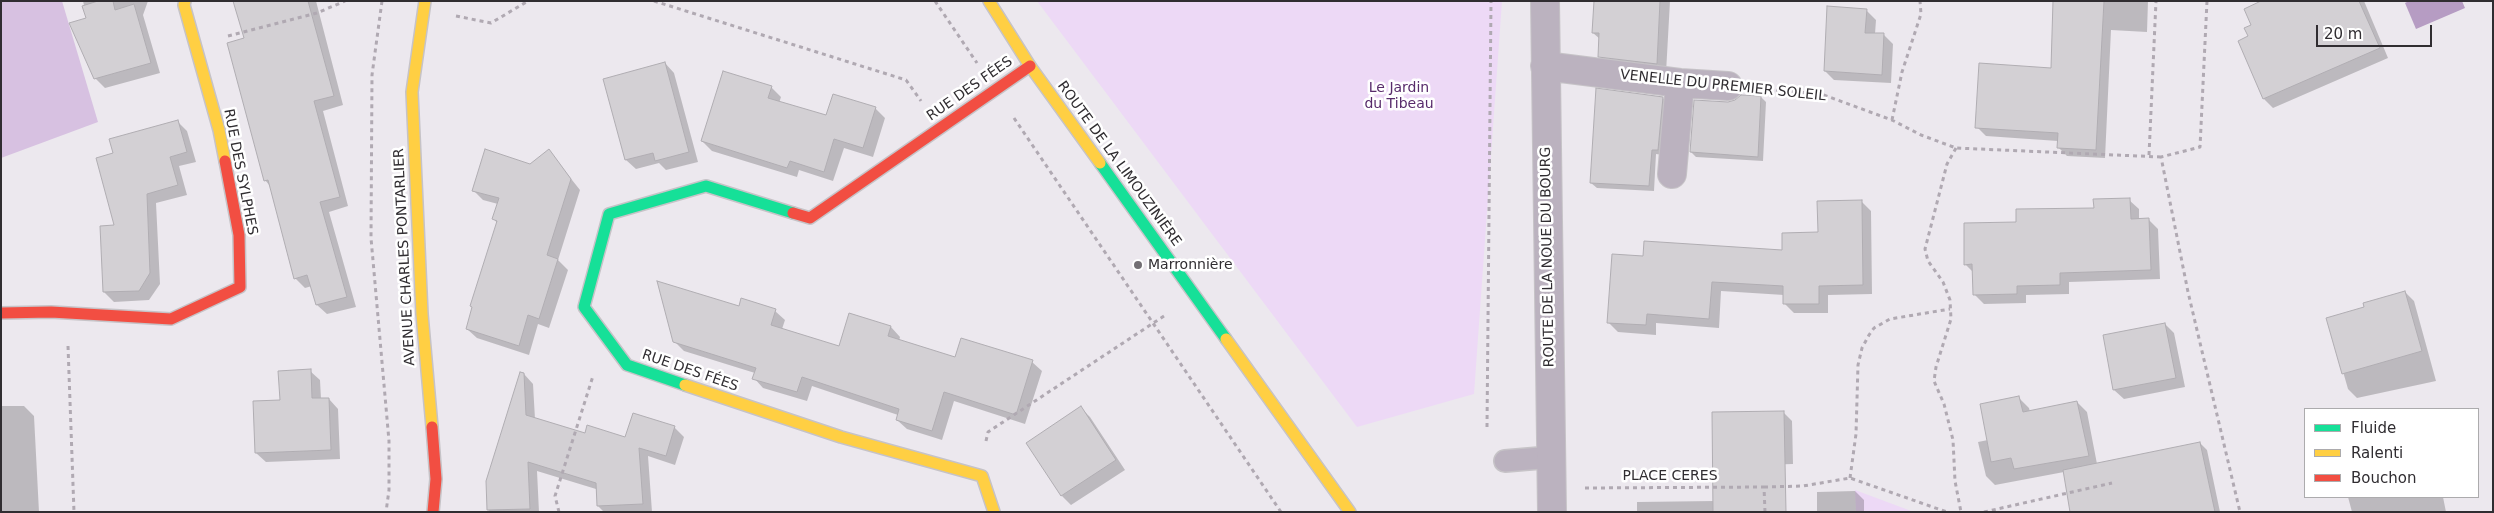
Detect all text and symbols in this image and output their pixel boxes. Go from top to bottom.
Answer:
scale bar [2319,15,2435,47]
text: 20 m [2324,25,2362,43]
street label: RUE DES FÉES [924,53,1016,125]
street label: VENELLE DU PREMIER SOLEIL [1619,67,1827,105]
street label: ROUTE DE LA LIMOUZINIÈRE [1053,78,1185,250]
park label: Le Jardin du Tibeau [1364,80,1434,112]
street label: RUE DES SYLPHES [220,107,260,237]
street label: ROUTE DE LA NOUE DU BOURG [1538,146,1558,368]
street label: AVENUE CHARLES PONTARLIER [391,148,419,366]
place label: Marronnière [1148,257,1232,273]
marker: Marronnière [1132,259,1144,271]
street label: RUE DES FÉES [640,347,740,395]
legend [2304,408,2479,498]
text: Fluide [2351,419,2396,437]
text: Ralenti [2351,444,2403,462]
street label: PLACE CERES [1622,468,1718,484]
text: Bouchon [2351,469,2416,487]

